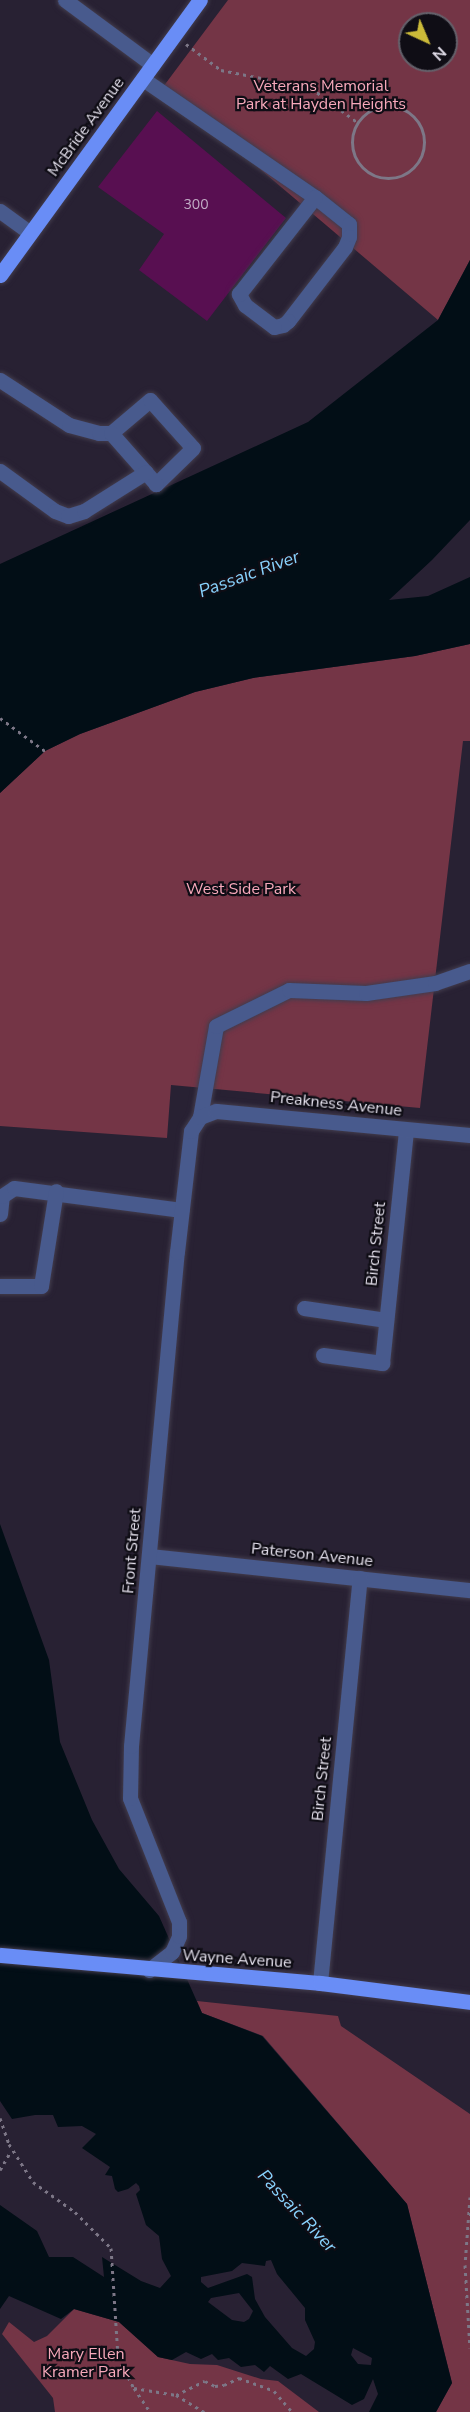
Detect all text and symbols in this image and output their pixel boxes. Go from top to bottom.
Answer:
north arrow [398,12,458,72]
text: N [427,41,451,66]
street label: McBride Avenue [44,74,128,180]
park label: Veterans Memorial Park at Hayden Heights [236,76,406,114]
house number: 300 [183,197,209,213]
water label: Passaic River [196,546,302,602]
park label: West Side Park [186,879,296,899]
street label: Preakness Avenue [269,1088,403,1120]
street label: Birch Street [362,1201,390,1287]
street label: Front Street [119,1508,145,1594]
street label: Paterson Avenue [250,1539,374,1571]
street label: Birch Street [308,1736,336,1822]
street label: Wayne Avenue [182,1946,292,1972]
water label: Passaic River [253,2165,341,2257]
park label: Mary Ellen Kramer Park [42,2344,130,2382]

